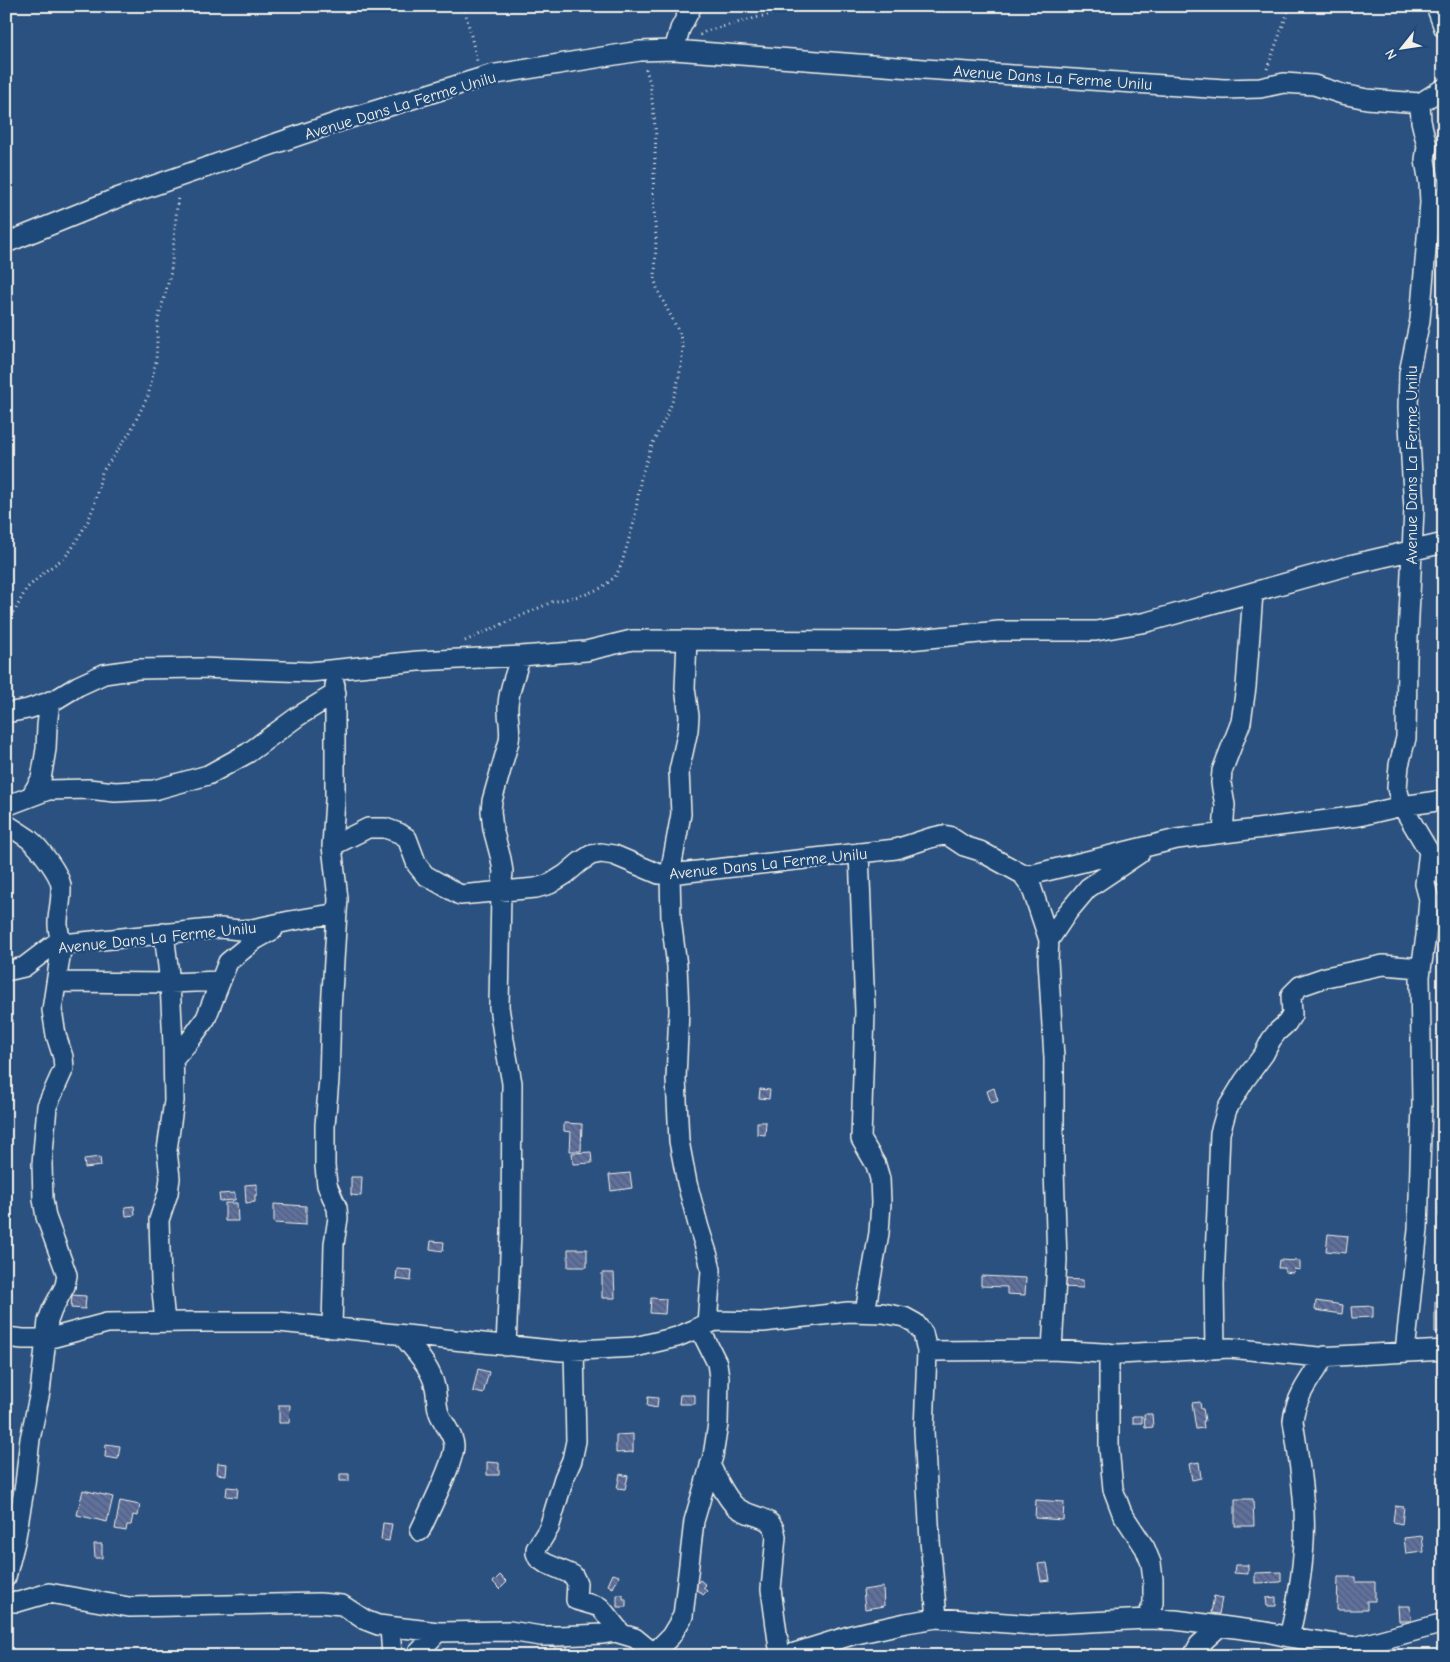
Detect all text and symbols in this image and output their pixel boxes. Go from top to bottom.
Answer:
north arrow [1378,22,1428,72]
text: N [1382,46,1401,62]
street label: Avenue Dans La Ferme Unilu [953,62,1153,94]
street label: Avenue Dans La Ferme Unilu [302,68,498,144]
street label: Avenue Dans La Ferme Unilu [1403,365,1421,565]
street label: Avenue Dans La Ferme Unilu [668,845,868,883]
street label: Avenue Dans La Ferme Unilu [57,919,257,957]

